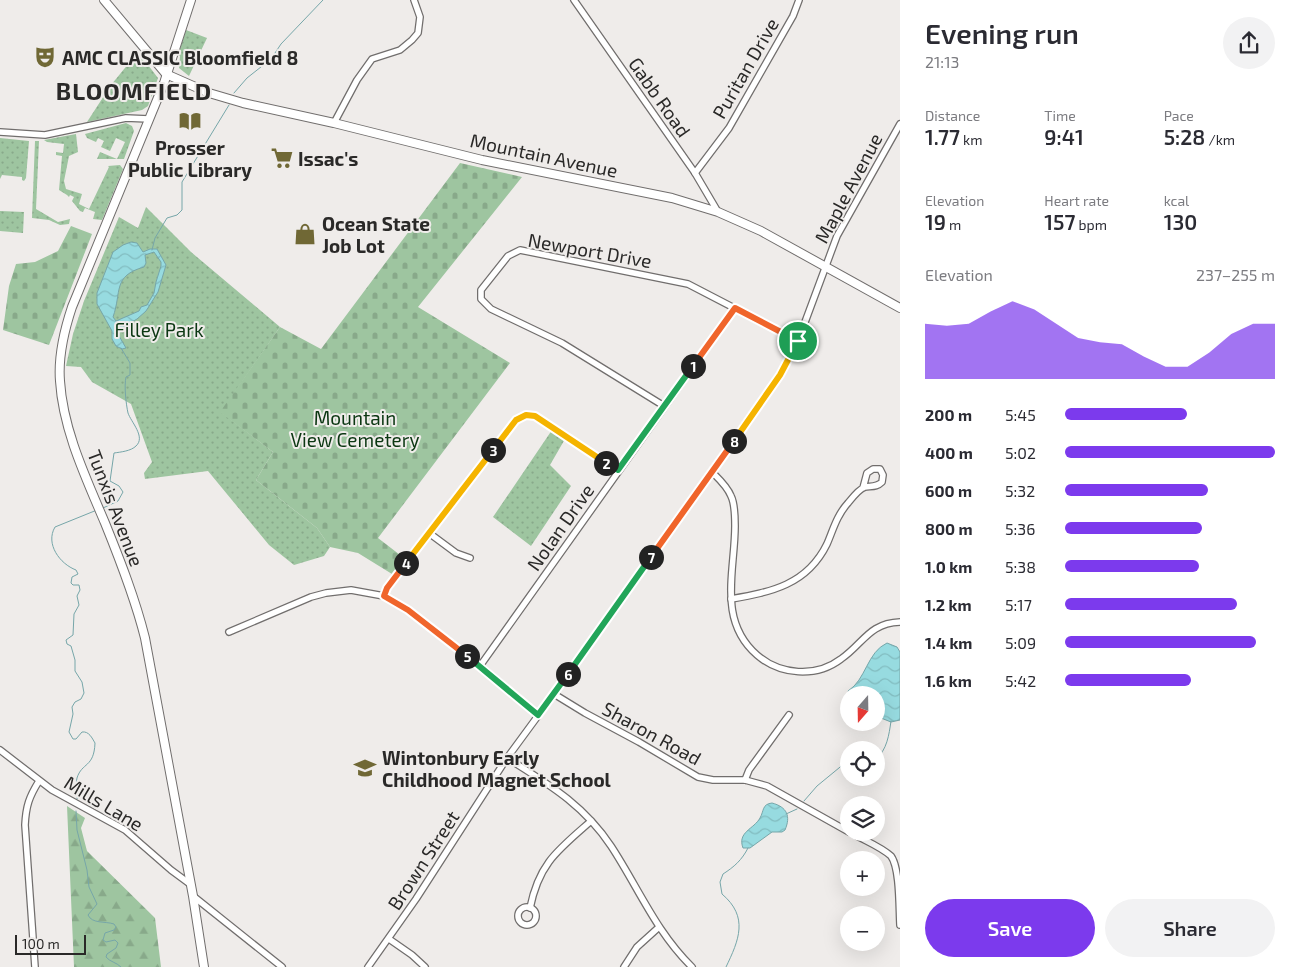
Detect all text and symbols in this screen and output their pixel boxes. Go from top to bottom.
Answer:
street label: Puritan Drive [707,14,783,122]
text: Evening run [925,16,1079,50]
button: share [1223,17,1275,69]
theatre icon: AMC CLASSIC Bloomfield 8 [32,44,58,70]
place label: AMC CLASSIC Bloomfield 8 [62,46,298,69]
text: 21:13 [925,52,959,71]
street label: Gabb Road [624,53,696,141]
district label: BLOOMFIELD [56,76,212,105]
text: Distance [925,107,980,124]
text: Time [1044,107,1076,124]
text: Pace [1164,107,1194,124]
library icon: Prosser Public Library [177,108,203,134]
text: 1.77 [925,124,960,149]
text: 9:41 [1044,124,1084,149]
text: 5:28 [1164,124,1205,149]
street label: Mountain Avenue [468,128,620,182]
street label: Maple Avenue [809,129,887,247]
text: km [960,131,982,148]
text: /km [1205,131,1235,148]
place label: Prosser Public Library [128,136,252,182]
supermarket icon: Issac's [269,145,295,171]
place label: Issac's [298,147,358,170]
text: Elevation [925,192,984,209]
text: Heart rate [1044,192,1109,209]
text: kcal [1164,192,1189,209]
text: 19 [925,209,946,234]
text: 157 [1044,209,1076,234]
text: 130 [1164,209,1197,234]
place label: Ocean State Job Lot [322,212,430,257]
text: m [946,216,961,233]
text: bpm [1076,216,1107,233]
shop icon: Ocean State Job Lot [292,221,318,247]
street label: Newport Drive [526,228,654,272]
text: Elevation [925,265,993,284]
text: 237–255 m [1196,265,1275,284]
park label: Filley Park [114,318,204,341]
pin [777,320,819,362]
icon: arrive [784,327,812,355]
pin: 1 [680,354,706,378]
text: 1 [690,358,697,375]
text: 200 m [925,405,972,424]
text: 5:45 [1005,405,1036,424]
park label: Mountain View Cemetery [291,406,420,451]
pin: 8 [722,428,746,454]
text: 8 [730,433,739,450]
pin: 3 [480,438,506,462]
text: 3 [490,442,497,459]
text: 400 m [925,443,973,462]
text: 5:02 [1005,443,1036,462]
street label: Tunxis Avenue [83,446,149,570]
pin: 2 [594,450,618,476]
text: 2 [602,455,611,472]
street label: Nolan Drive [522,479,598,575]
text: 600 m [925,481,972,500]
text: 5:32 [1005,481,1035,500]
text: 800 m [925,519,973,538]
text: 5:36 [1005,519,1035,538]
pin: 7 [638,544,664,570]
text: 7 [648,549,655,566]
pin: 4 [394,550,418,576]
text: 4 [402,555,411,572]
text: 1.0 km [925,557,972,576]
text: 5:38 [1005,557,1036,576]
text: 1.2 km [925,595,972,614]
text: 5:17 [1005,595,1032,614]
text: 1.4 km [925,633,972,652]
text: 5:09 [1005,633,1036,652]
pin: 5 [454,644,480,668]
text: 5 [464,648,471,665]
pin: 6 [556,662,580,686]
text: 6 [564,666,573,683]
text: 1.6 km [925,671,972,690]
text: 5:42 [1005,671,1036,690]
north arrow [840,686,885,731]
map controls [840,686,885,951]
street label: Sharon Road [599,696,705,770]
button: locate [840,741,885,786]
place label: Wintonbury Early Childhood Magnet School [382,746,612,791]
school or university icon: Wintonbury Early Childhood Magnet School [352,755,378,781]
street label: Mills Lane [60,770,148,836]
button: layers [840,796,885,841]
street label: Brown Street [382,806,464,914]
button: + [840,851,885,896]
button: Save [925,899,1095,957]
button: Share [1105,899,1275,957]
button: − [840,906,885,951]
scale bar [15,932,86,955]
text: 100 m [22,935,60,952]

